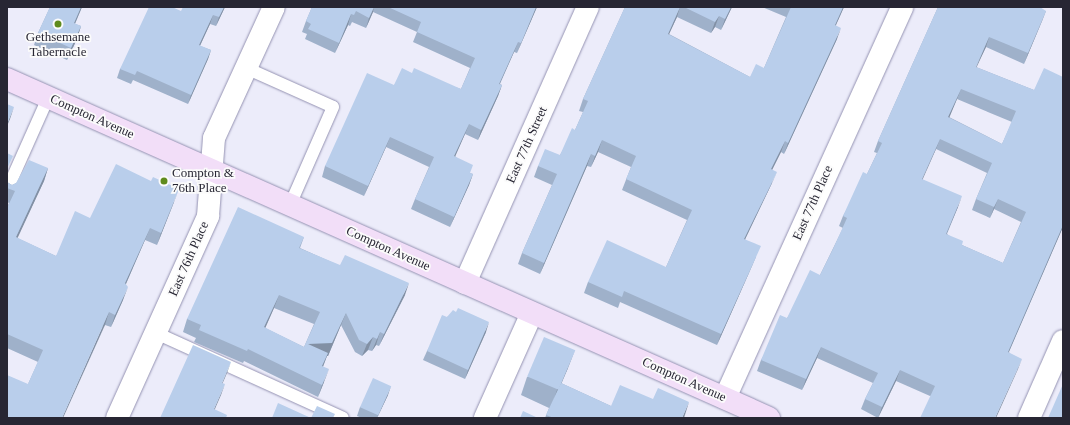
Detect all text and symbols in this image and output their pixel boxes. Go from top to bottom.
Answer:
marker: Gethsemane Tabernacle [53,19,63,29]
place label: Gethsemane Tabernacle [26,30,90,61]
street label: Compton Avenue [47,91,137,143]
street label: East 77th Street [503,104,551,186]
street label: East 77th Place [790,163,836,243]
place label: Compton & 76th Place [172,166,234,197]
marker: Compton & 76th Place [159,176,169,186]
street label: East 76th Place [166,219,212,299]
street label: Compton Avenue [343,223,433,275]
street label: Compton Avenue [639,354,729,406]

